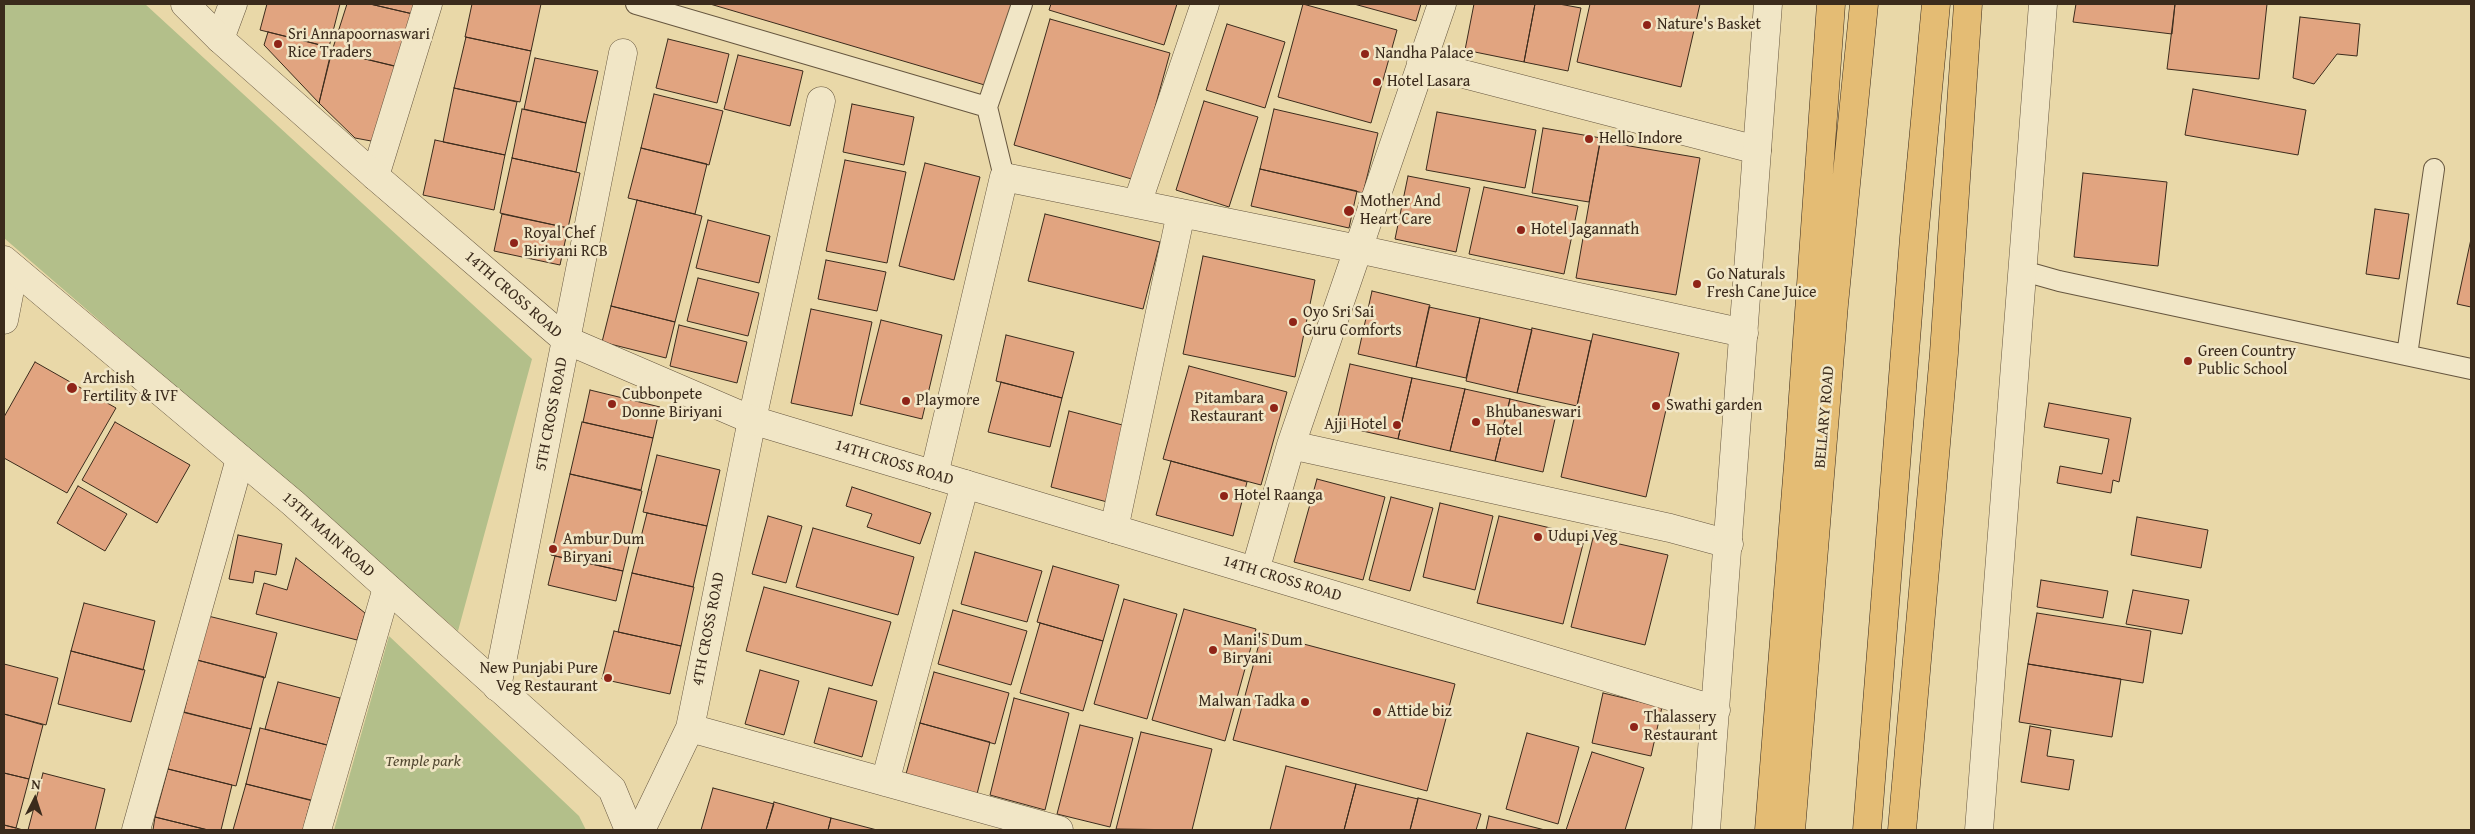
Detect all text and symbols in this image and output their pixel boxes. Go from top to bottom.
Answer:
place label: Nature's Basket [1657,15,1761,35]
marker: Nature's Basket [1641,19,1653,31]
place label: Sri Annapoornaswari Rice Traders [288,25,430,63]
marker: Sri Annapoornaswari Rice Traders [272,38,284,50]
place label: Nandha Palace [1375,44,1473,64]
marker: Nandha Palace [1359,48,1371,60]
place label: Hotel Lasara [1387,72,1470,92]
marker: Hotel Lasara [1371,76,1383,88]
place label: Hello Indore [1599,129,1682,149]
marker: Hello Indore [1583,133,1595,145]
place label: Mother And Heart Care [1360,192,1441,230]
marker: Mother And Heart Care [1342,204,1356,218]
place label: Hotel Jagannath [1531,220,1639,240]
place label: Royal Chef Biriyani RCB [524,224,608,262]
marker: Hotel Jagannath [1515,224,1527,236]
marker: Royal Chef Biriyani RCB [508,237,520,249]
street label: 14TH CROSS ROAD [460,247,566,343]
place label: Go Naturals Fresh Cane Juice [1707,265,1817,303]
marker: Go Naturals Fresh Cane Juice [1691,278,1703,290]
place label: Oyo Sri Sai Guru Comforts [1303,303,1402,341]
marker: Oyo Sri Sai Guru Comforts [1287,316,1299,328]
place label: Green Country Public School [2198,342,2296,380]
street label: 5TH CROSS ROAD [532,355,572,473]
marker: Green Country Public School [2182,355,2194,367]
street label: BELLARY ROAD [1811,365,1839,469]
place label: Archish Fertility & IVF [83,369,178,407]
marker: Archish Fertility & IVF [65,381,79,395]
place label: Cubbonpete Donne Biriyani [622,385,722,423]
place label: Pitambara Restaurant [1190,389,1264,427]
place label: Playmore [916,391,980,411]
marker: Playmore [900,395,912,407]
place label: Swathi garden [1666,396,1762,416]
marker: Cubbonpete Donne Biriyani [606,398,618,410]
marker: Swathi garden [1650,400,1662,412]
marker: Pitambara Restaurant [1268,402,1280,414]
place label: Bhubaneswari Hotel [1486,403,1581,441]
place label: Ajji Hotel [1324,415,1387,435]
marker: Bhubaneswari Hotel [1470,416,1482,428]
marker: Ajji Hotel [1391,419,1403,431]
street label: 14TH CROSS ROAD [832,436,956,490]
place label: Hotel Raanga [1234,486,1323,506]
street label: 13TH MAIN ROAD [278,488,378,582]
marker: Hotel Raanga [1218,490,1230,502]
place label: Udupi Veg [1548,527,1617,547]
place label: Ambur Dum Biryani [563,530,644,568]
marker: Udupi Veg [1532,531,1544,543]
marker: Ambur Dum Biryani [547,543,559,555]
street label: 14TH CROSS ROAD [1220,552,1344,606]
street label: 4TH CROSS ROAD [689,570,729,688]
place label: Mani's Dum Biryani [1223,631,1303,669]
marker: Mani's Dum Biryani [1207,644,1219,656]
place label: New Punjabi Pure Veg Restaurant [480,659,598,697]
marker: New Punjabi Pure Veg Restaurant [602,672,614,684]
place label: Malwan Tadka [1199,692,1295,712]
marker: Malwan Tadka [1299,696,1311,708]
place label: Attide biz [1387,702,1452,722]
marker: Attide biz [1371,706,1383,718]
place label: Thalassery Restaurant [1644,708,1718,746]
marker: Thalassery Restaurant [1628,721,1640,733]
park label: Temple park [385,752,461,772]
north arrow [10,774,60,824]
text: N [31,774,41,794]

